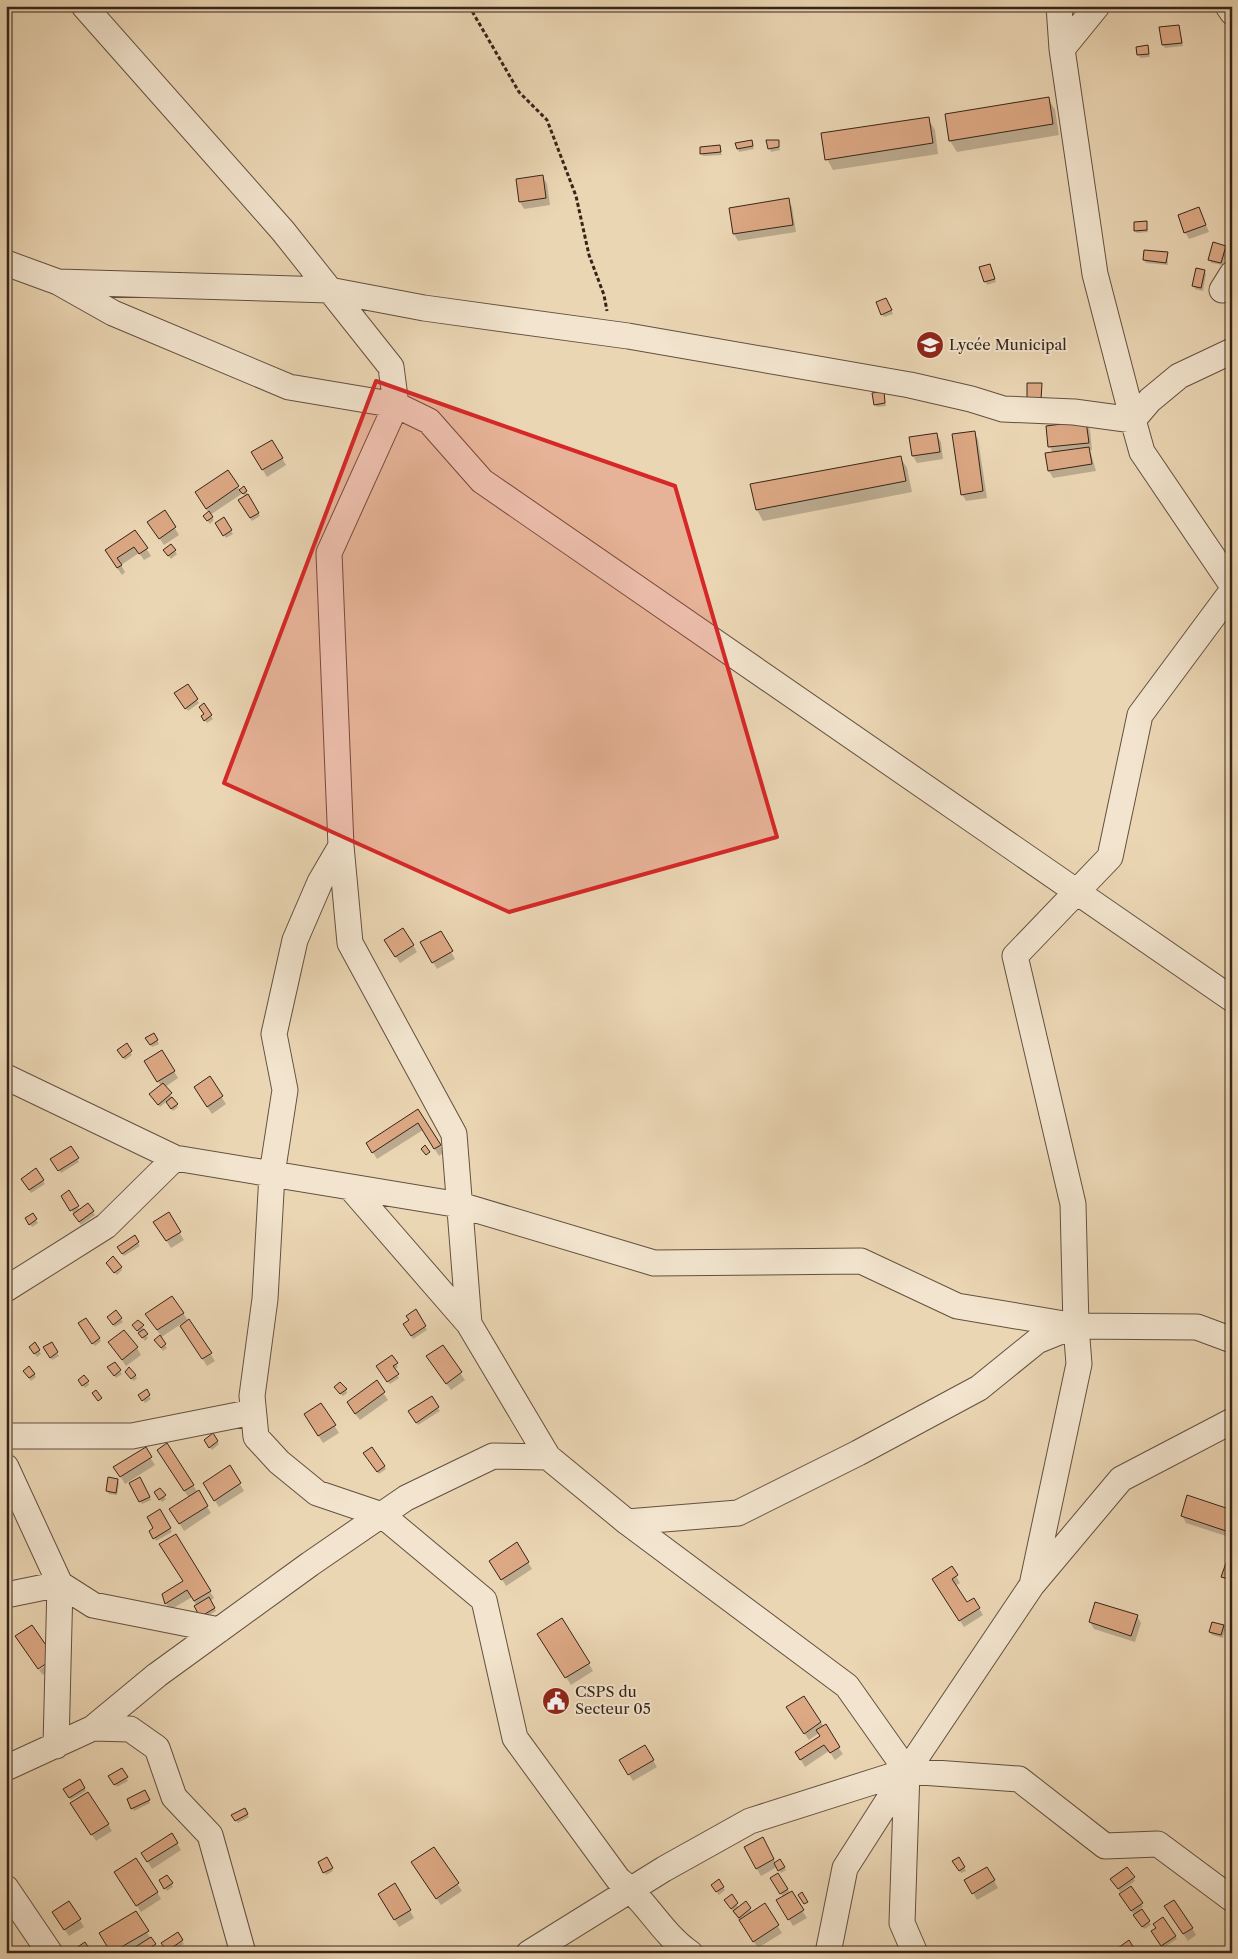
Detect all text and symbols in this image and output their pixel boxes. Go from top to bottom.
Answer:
school or university icon: Lycée Municipal [915,330,945,360]
place label: Lycée Municipal [949,335,1067,354]
place label: CSPS du Secteur 05 [575,1682,651,1718]
public building icon: CSPS du Secteur 05 [541,1686,571,1716]

